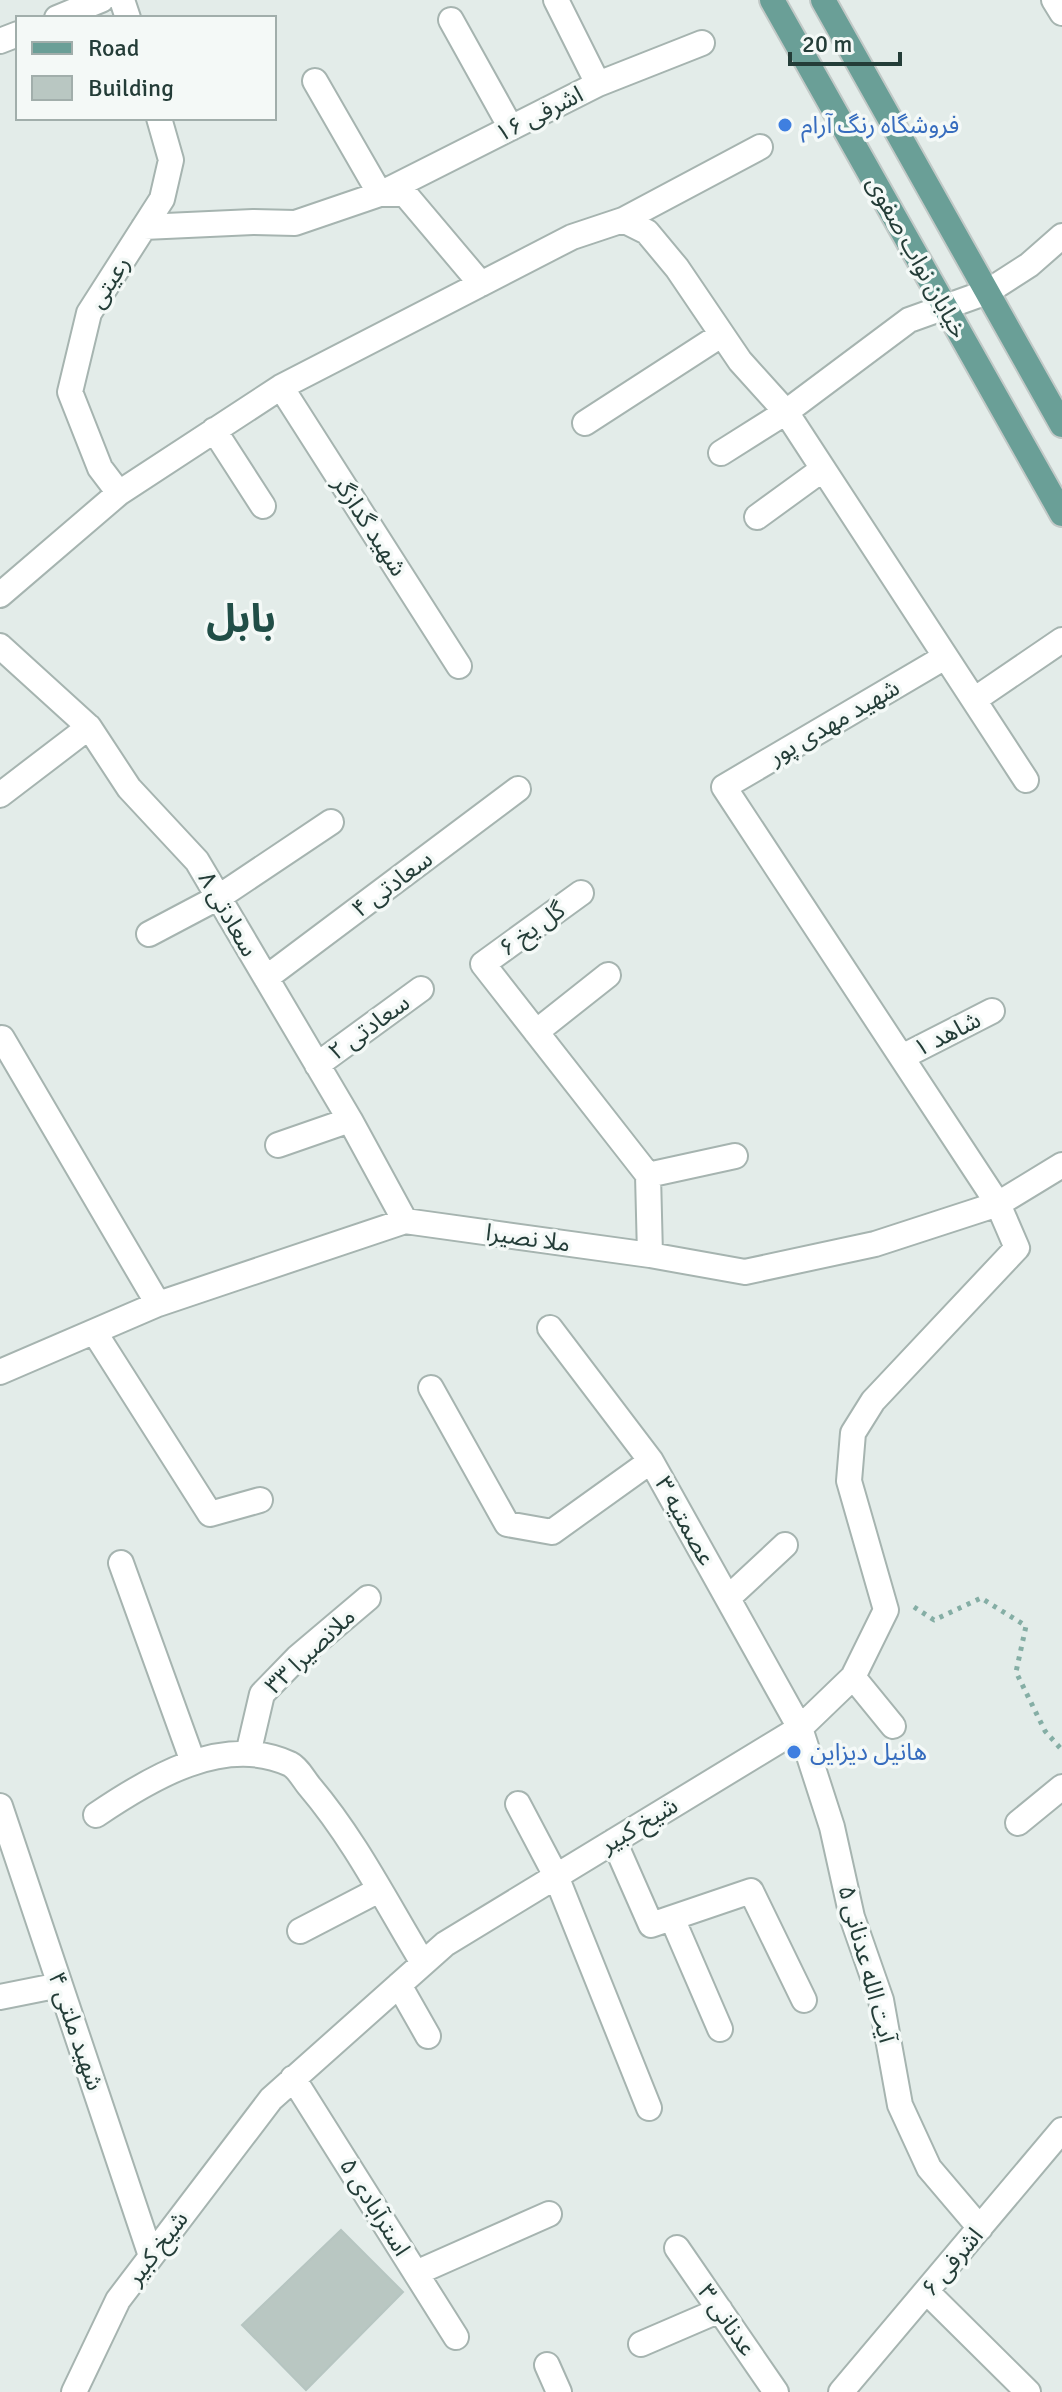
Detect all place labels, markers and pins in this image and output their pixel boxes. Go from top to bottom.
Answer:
place label: فروشگاه رنگ آرام [801,110,959,143]
marker: فروشگاه رنگ آرام [776,116,794,134]
place label: هانیل دیزاین [810,1737,927,1767]
marker: هانیل دیزاین [785,1743,803,1761]

